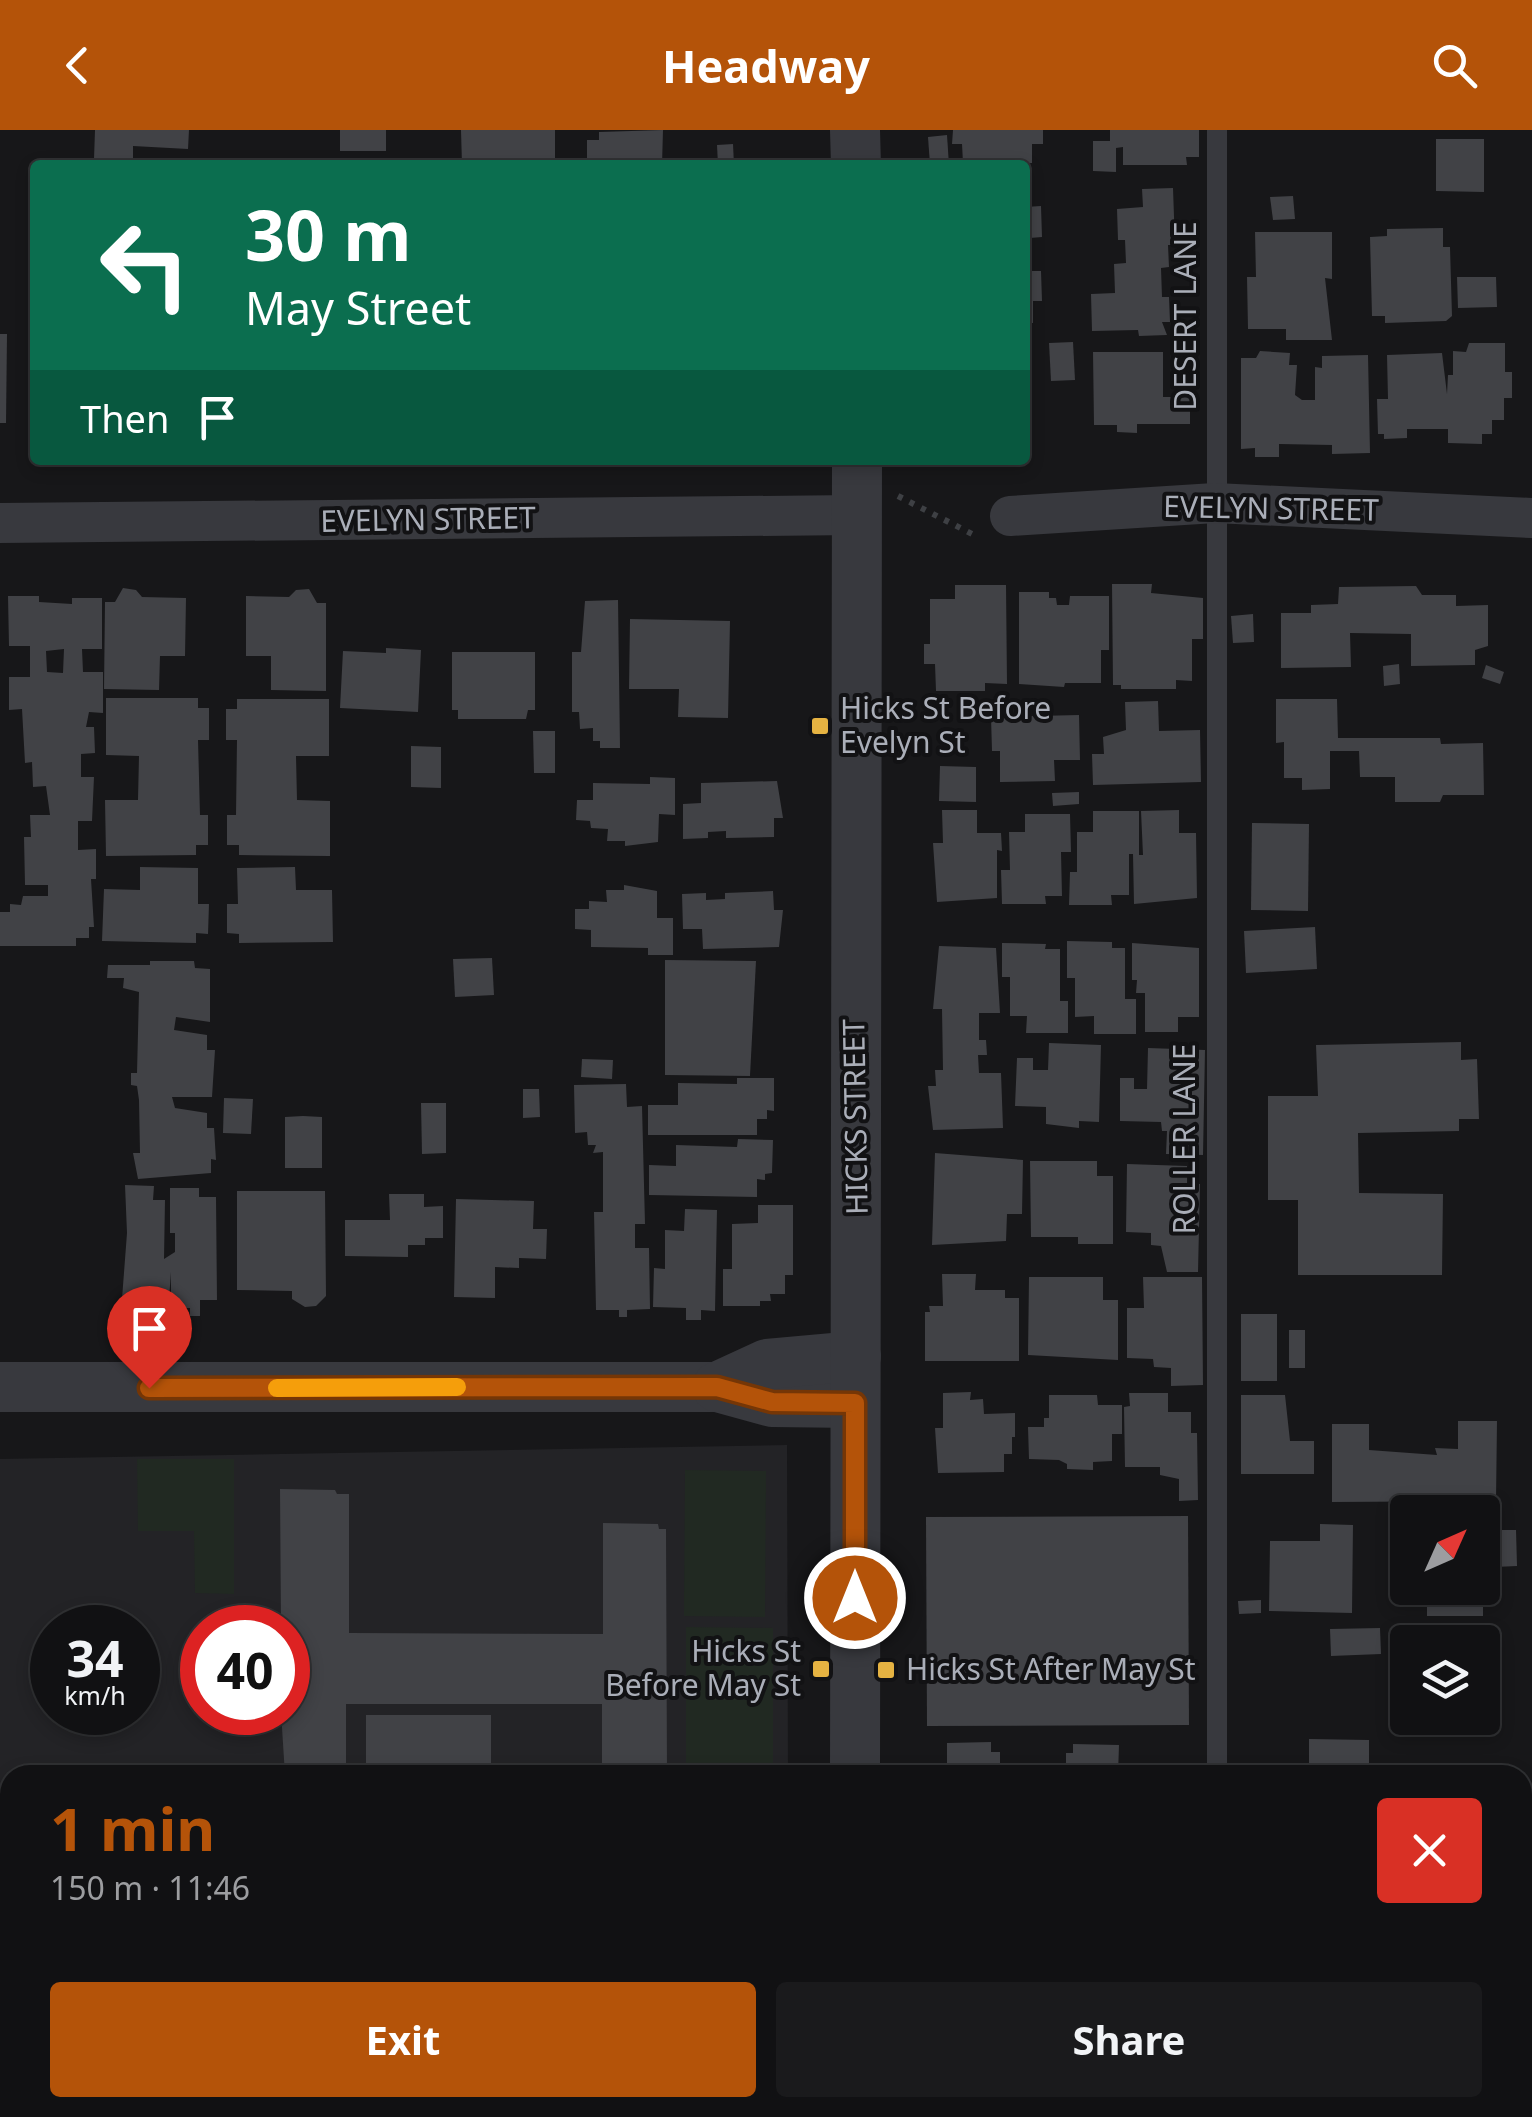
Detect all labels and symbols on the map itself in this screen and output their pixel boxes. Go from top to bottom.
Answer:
street label: DESERT LANE [1164,221,1205,411]
street label: EVELYN STREET [1163,485,1379,530]
street label: EVELYN STREET [320,496,536,541]
place label: Hicks St Before Evelyn St [840,687,1051,762]
marker: Hicks St Before Evelyn St [809,715,831,737]
street label: HICKS STREET [832,1018,877,1215]
street label: ROLLER LANE [1163,1043,1204,1235]
pin [107,1286,192,1389]
north arrow [1390,1495,1500,1605]
position arrow [803,1546,907,1650]
speed limit sign: 40 [180,1605,310,1735]
place label: Hicks St Before May St [605,1630,801,1705]
place label: Hicks St After May St [906,1648,1196,1689]
marker: Hicks St Before May St [810,1658,832,1680]
marker: Hicks St After May St [875,1659,897,1681]

